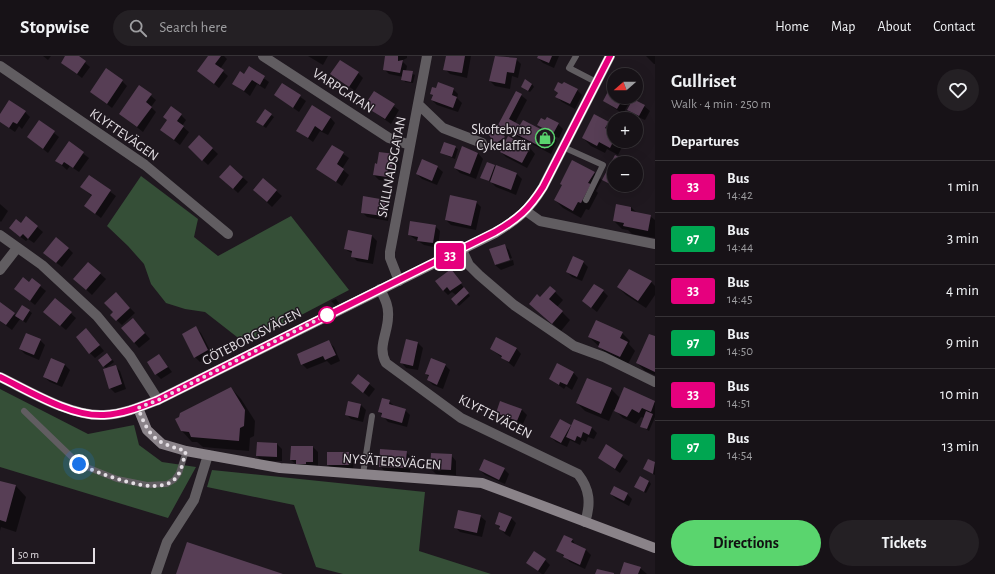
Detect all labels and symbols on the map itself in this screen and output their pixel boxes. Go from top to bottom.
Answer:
street label: VARPGATAN [310,66,376,116]
north arrow [607,68,643,104]
street label: KLYFTEVÄGEN [87,105,162,164]
street label: SKILLNADSGATAN [375,115,409,219]
place label: Skoftebyns Cykelaffär [471,123,531,153]
shop icon: Skoftebyns Cykelaffär [534,127,556,149]
line badge: 33 [432,243,468,269]
street label: GÖTEBORGSVÄGEN [199,303,304,368]
unlabelled marker [318,306,336,324]
street label: KLYFTEVÄGEN [456,391,535,441]
street label: NYSÄTERSVÄGEN [342,450,442,472]
your location [69,454,89,474]
scale bar [12,546,95,565]

